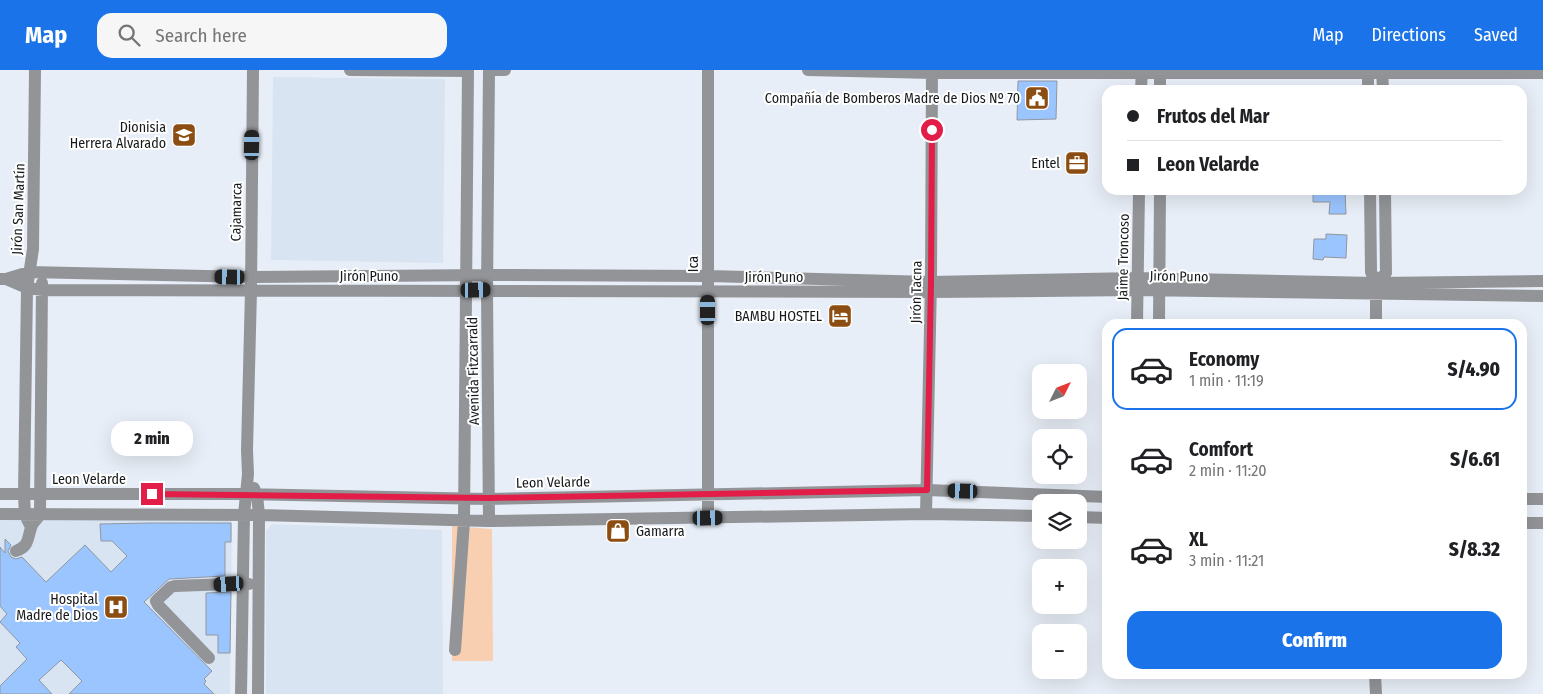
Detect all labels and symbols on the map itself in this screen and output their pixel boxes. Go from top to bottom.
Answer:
public building icon: Compañía de Bomberos Madre de Dios Nº 70 [1024,85,1050,111]
place label: Compañía de Bomberos Madre de Dios Nº 70 [765,90,1020,107]
place label: Dionisia Herrera Alvarado [70,119,166,152]
route start [921,119,943,141]
school or university icon: Dionisia Herrera Alvarado [171,122,197,148]
car [244,130,259,160]
office icon: Entel [1064,150,1090,176]
place label: Entel [1031,155,1060,172]
street label: Jirón San Martín [8,163,29,255]
street label: Cajamarca [227,182,246,242]
street label: Jaime Troncoso [1114,213,1133,301]
street label: Ica [685,256,702,272]
street label: Jirón Tacna [907,260,926,324]
street label: Jirón Puno [1149,267,1209,286]
street label: Jirón Puno [340,268,398,285]
car [214,269,245,285]
street label: Jirón Puno [745,269,803,286]
car [460,282,491,298]
car [700,295,715,325]
hotel icon: BAMBU HOSTEL [827,303,853,329]
place label: BAMBU HOSTEL [735,308,822,325]
street label: Avenida Fitzcarrald [464,317,483,425]
north arrow [1032,364,1088,419]
callout: 2 min [111,422,193,456]
street label: Leon Velarde [52,471,126,488]
street label: Leon Velarde [516,473,590,492]
route end [141,483,163,505]
car [947,483,978,499]
car [692,510,723,526]
shop icon: Gamarra [605,518,631,544]
place label: Gamarra [636,523,685,540]
car [213,576,244,592]
place label: Hospital Madre de Dios [16,591,98,624]
hospital icon: Hospital Madre de Dios [103,594,129,620]

